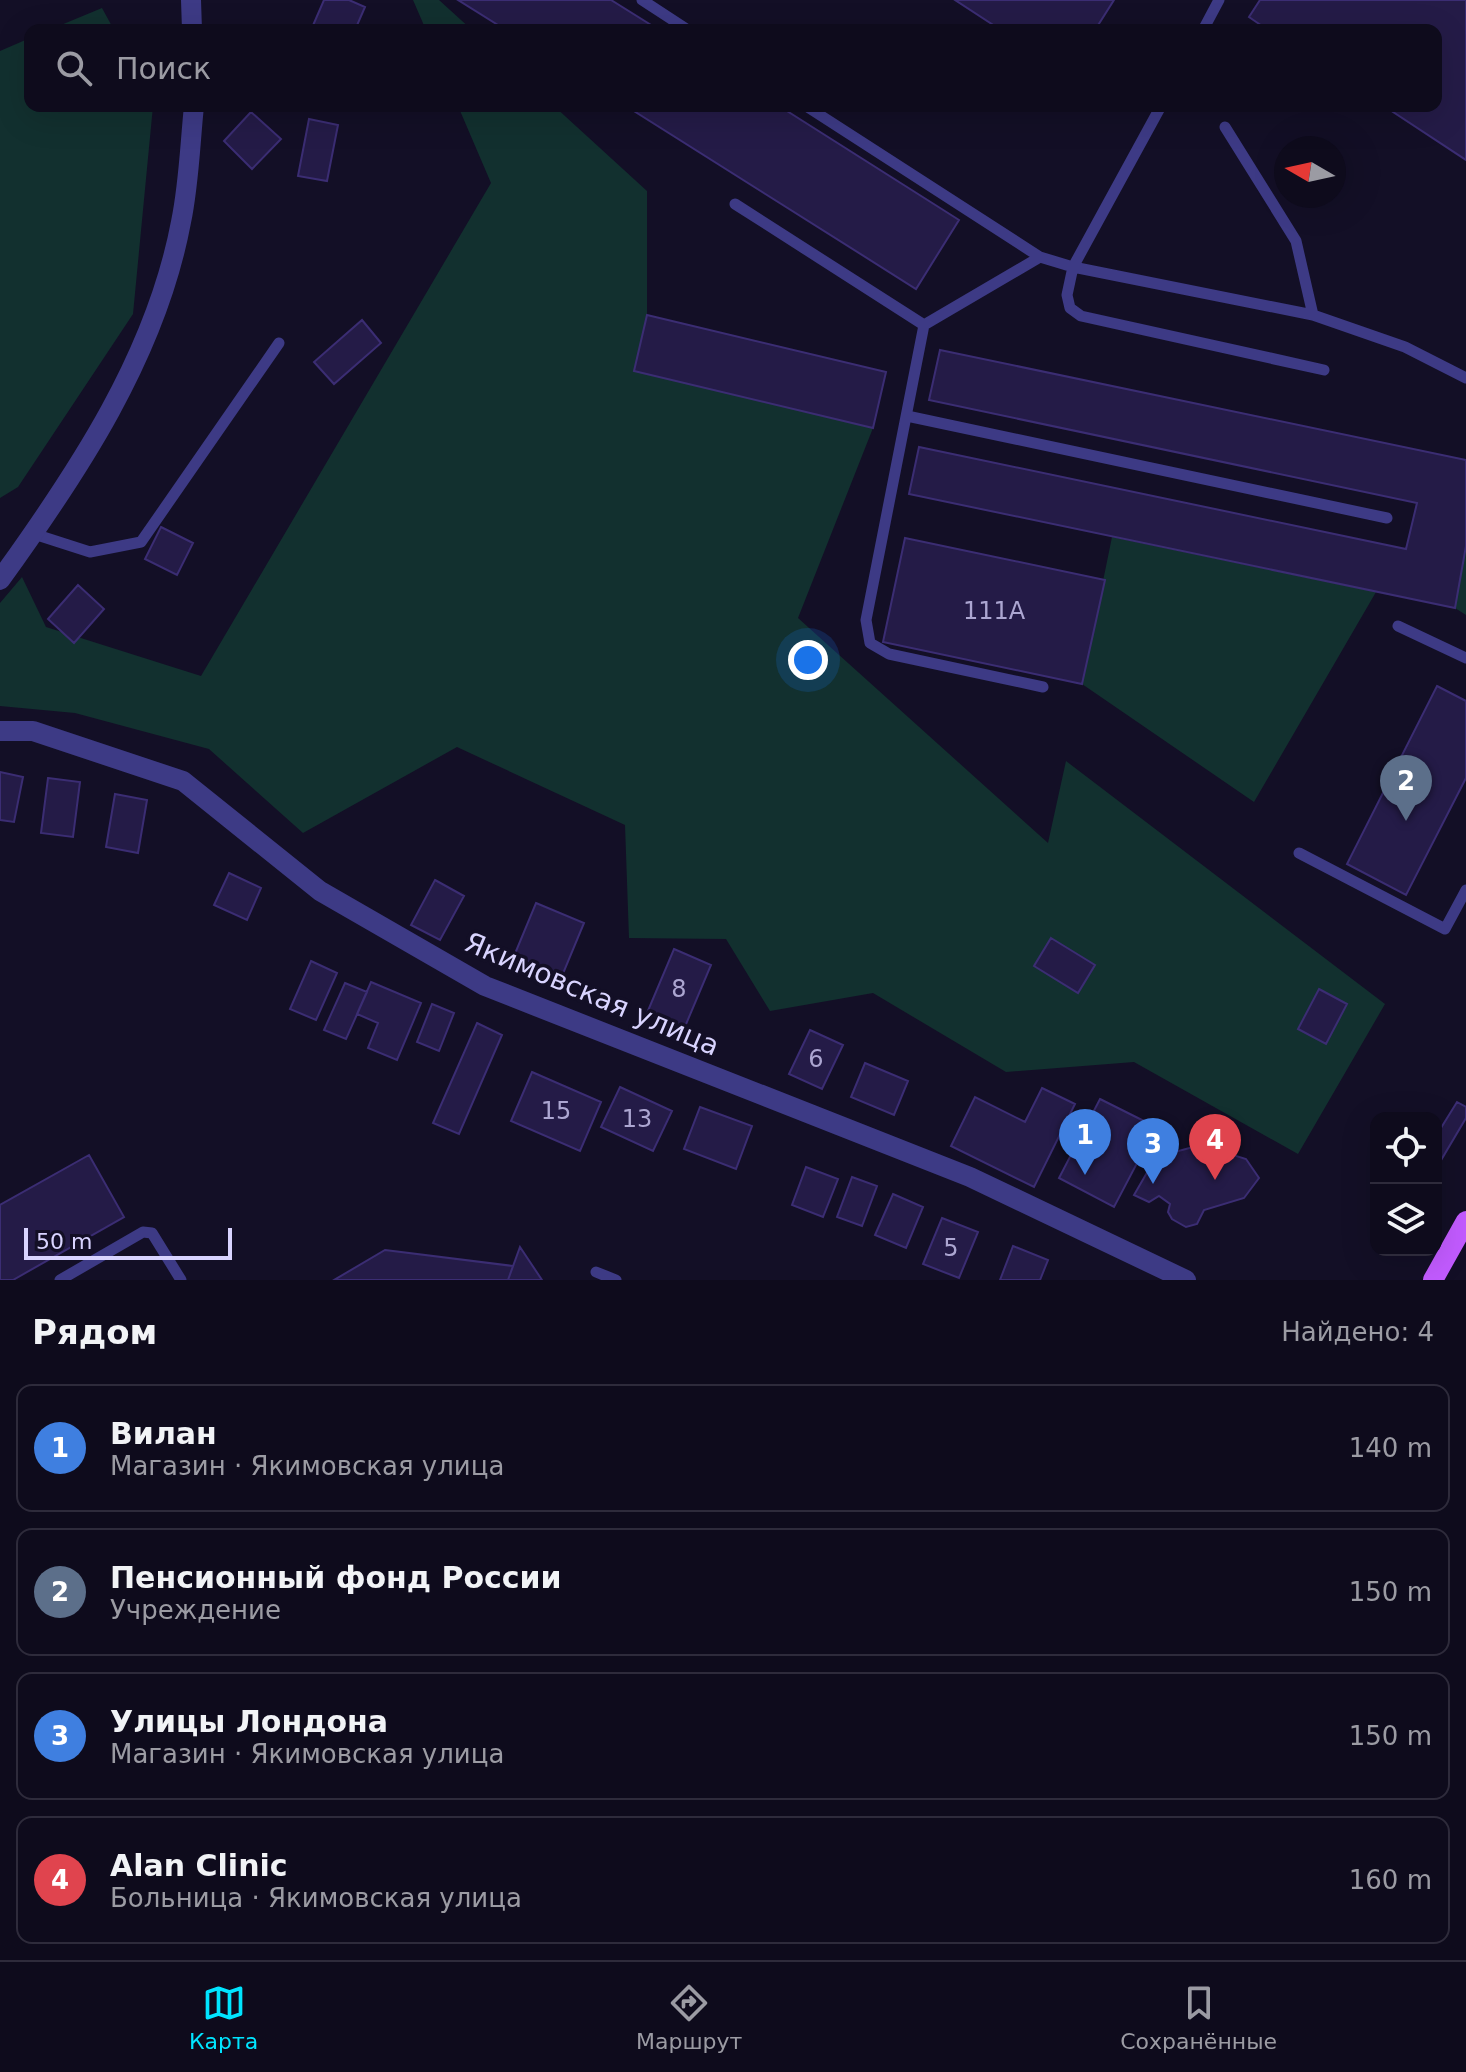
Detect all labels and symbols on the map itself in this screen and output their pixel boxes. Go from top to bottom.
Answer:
north arrow [1274,136,1346,208]
house number: 111А [963,597,1026,625]
your location [788,640,828,680]
pin: 2 [1380,755,1432,821]
street label: Якимовская улица [460,925,724,1063]
house number: 8 [671,975,687,1003]
house number: 6 [808,1045,824,1073]
house number: 15 [541,1097,571,1125]
house number: 13 [622,1105,652,1133]
pin: 1 [1059,1109,1111,1175]
pin: 4 [1189,1114,1241,1180]
pin: 3 [1127,1118,1179,1184]
scale bar [24,1224,232,1260]
house number: 5 [943,1234,959,1262]

